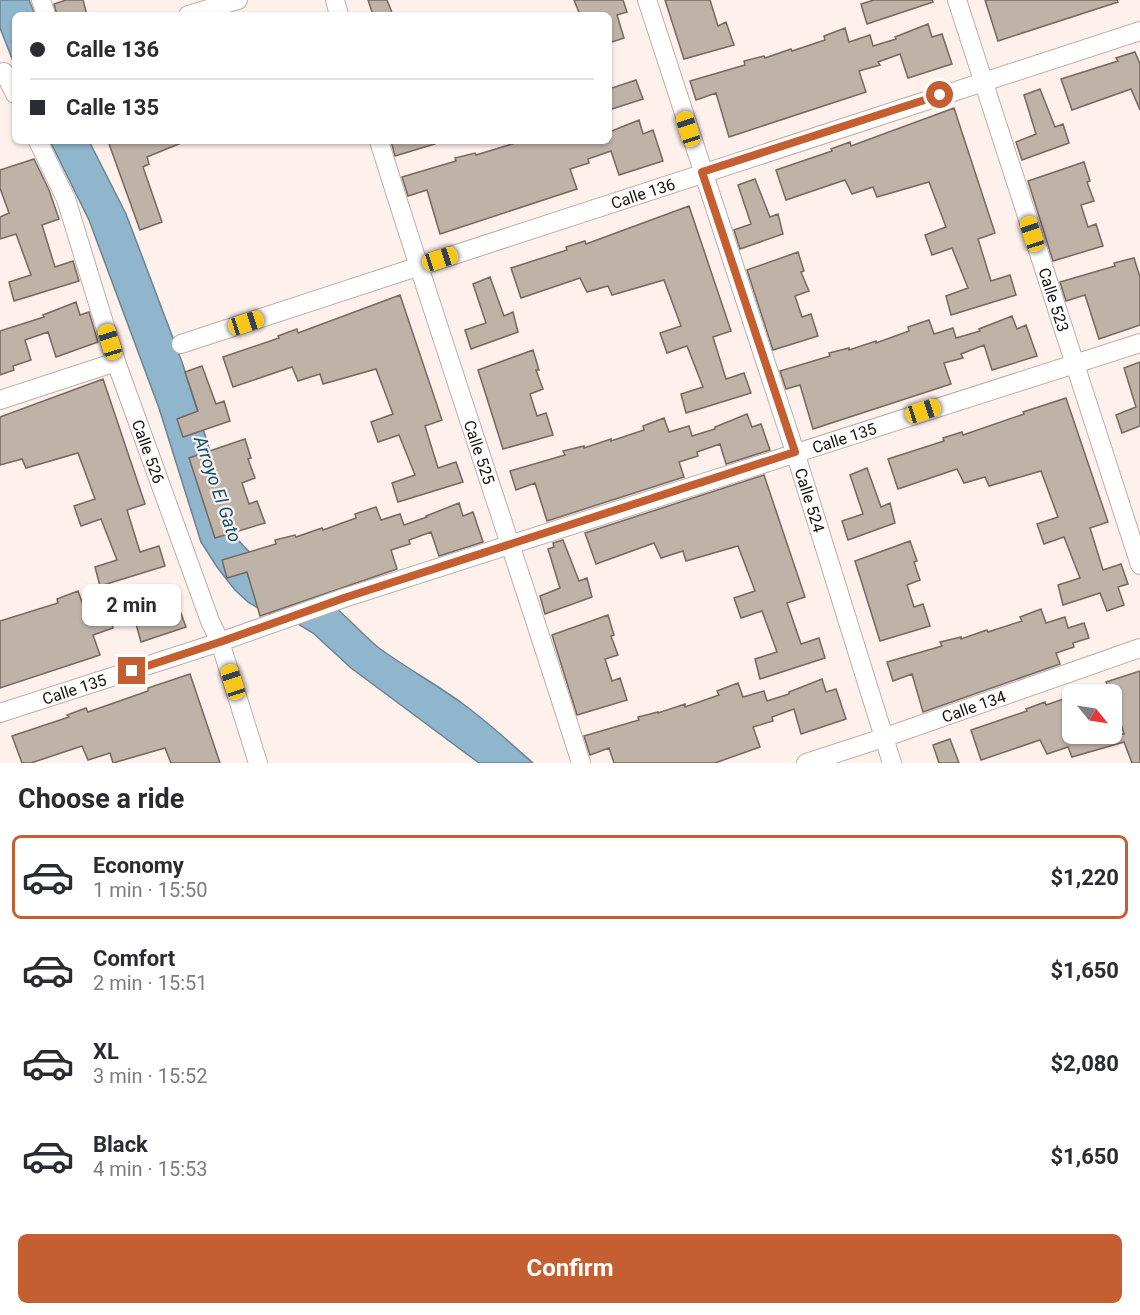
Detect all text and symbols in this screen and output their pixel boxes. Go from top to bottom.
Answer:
text: Calle 136 [66,37,159,62]
route start [926,81,953,108]
text: Calle 135 [66,95,159,120]
car [674,109,702,149]
street label: Calle 136 [609,174,678,213]
car [1018,214,1046,254]
car [420,245,460,273]
street label: Calle 523 [1035,265,1073,334]
car [226,309,266,337]
car [96,322,124,362]
car [903,397,943,425]
street label: Calle 526 [128,417,169,486]
street label: Calle 525 [460,418,499,487]
street label: Calle 135 [810,419,879,457]
water label: Arroyo El Gato [190,432,246,545]
street label: Calle 524 [791,466,829,535]
callout: 2 min [82,584,182,626]
text: 2 min [106,593,157,617]
route end [118,657,145,684]
car [219,662,247,702]
street label: Calle 135 [40,670,109,708]
north arrow [1062,684,1122,744]
map controls [1062,684,1122,744]
street label: Calle 134 [939,686,1008,726]
text: Choose a ride [18,783,184,815]
icon: car [21,850,75,904]
text: Economy [93,853,184,878]
text: $1,220 [1050,865,1119,890]
text: 1 min · 15:50 [93,878,208,902]
icon: car [21,943,75,997]
text: Comfort [93,946,175,971]
text: $1,650 [1050,958,1119,983]
text: 2 min · 15:51 [93,971,208,995]
icon: car [21,1036,75,1090]
text: XL [93,1039,119,1064]
text: $2,080 [1050,1051,1119,1076]
text: 3 min · 15:52 [93,1064,208,1088]
icon: car [21,1129,75,1183]
text: Black [93,1132,148,1157]
text: $1,650 [1050,1144,1119,1169]
text: 4 min · 15:53 [93,1157,208,1181]
button: Confirm [18,1234,1122,1303]

